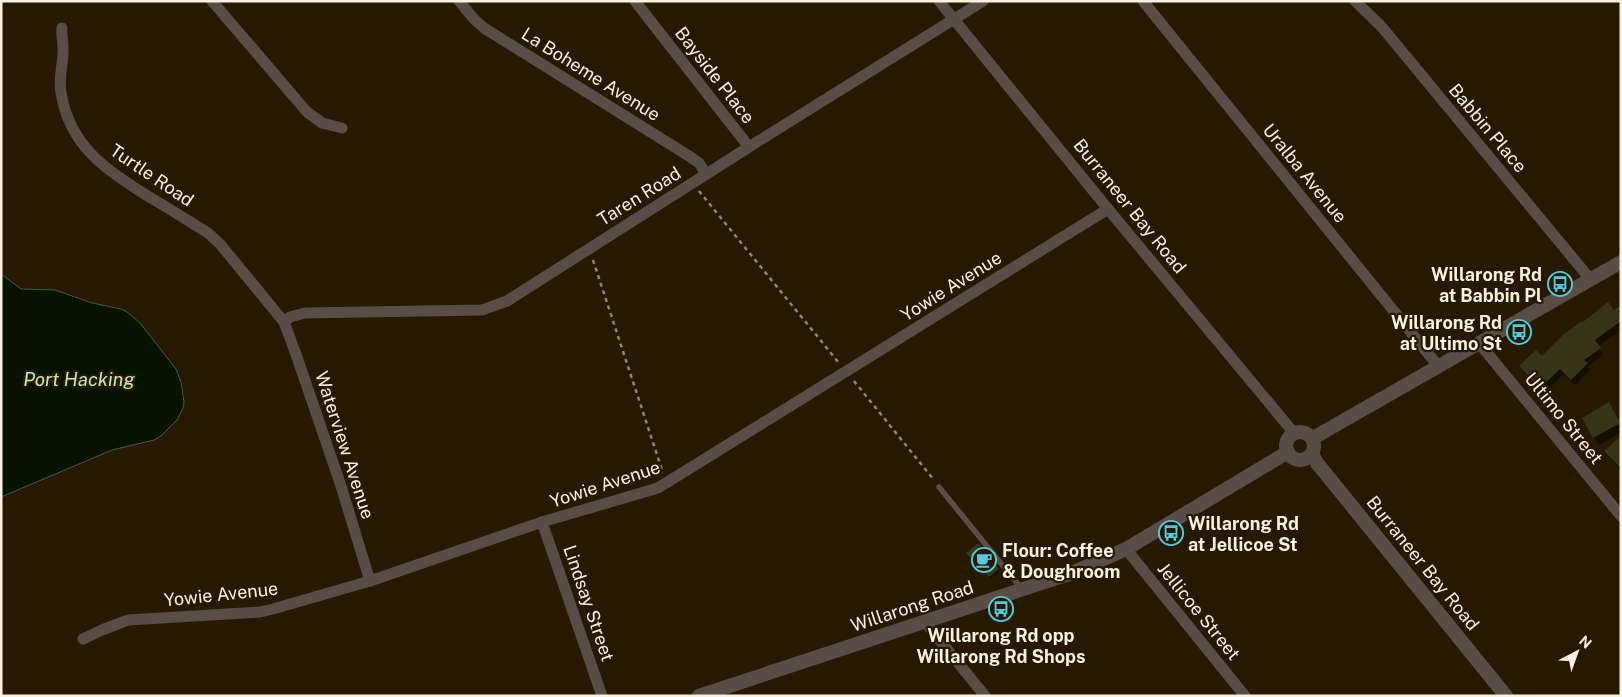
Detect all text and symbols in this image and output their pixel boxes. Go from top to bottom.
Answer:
street label: La Boheme Avenue [518,23,664,125]
street label: Bayside Place [671,23,759,127]
street label: Babbin Place [1445,79,1531,177]
street label: Uralba Avenue [1259,119,1351,227]
street label: Burraneer Bay Road [1069,135,1191,277]
street label: Turtle Road [106,139,198,211]
street label: Taren Road [594,162,684,230]
street label: Yowie Avenue [897,247,1005,325]
place label: Willarong Rd at Babbin Pl [1431,264,1542,306]
bus stop icon: Willarong Rd at Babbin Pl [1547,271,1573,297]
place label: Willarong Rd at Ultimo St [1391,312,1502,354]
bus stop icon: Willarong Rd at Ultimo St [1506,319,1532,345]
water label: Port Hacking [23,368,135,390]
street label: Ultimo Street [1521,368,1607,468]
street label: Waterview Avenue [311,369,379,521]
street label: Yowie Avenue [547,456,663,512]
street label: Burraneer Bay Road [1362,492,1484,634]
place label: Willarong Rd at Jellicoe St [1188,513,1299,555]
bus stop icon: Willarong Rd at Jellicoe St [1158,520,1184,546]
place label: Flour: Coffee & Doughroom [1002,540,1120,582]
street label: Lindsay Street [559,542,619,664]
cafe icon: Flour: Coffee & Doughroom [971,547,997,573]
street label: Jellicoe Street [1153,558,1245,664]
street label: Willarong Road [848,576,976,636]
street label: Yowie Avenue [163,578,279,610]
bus stop icon: Willarong Rd opp Willarong Rd Shops [988,596,1014,622]
place label: Willarong Rd opp Willarong Rd Shops [917,625,1085,667]
north arrow [1552,627,1602,677]
text: N [1576,633,1595,652]

